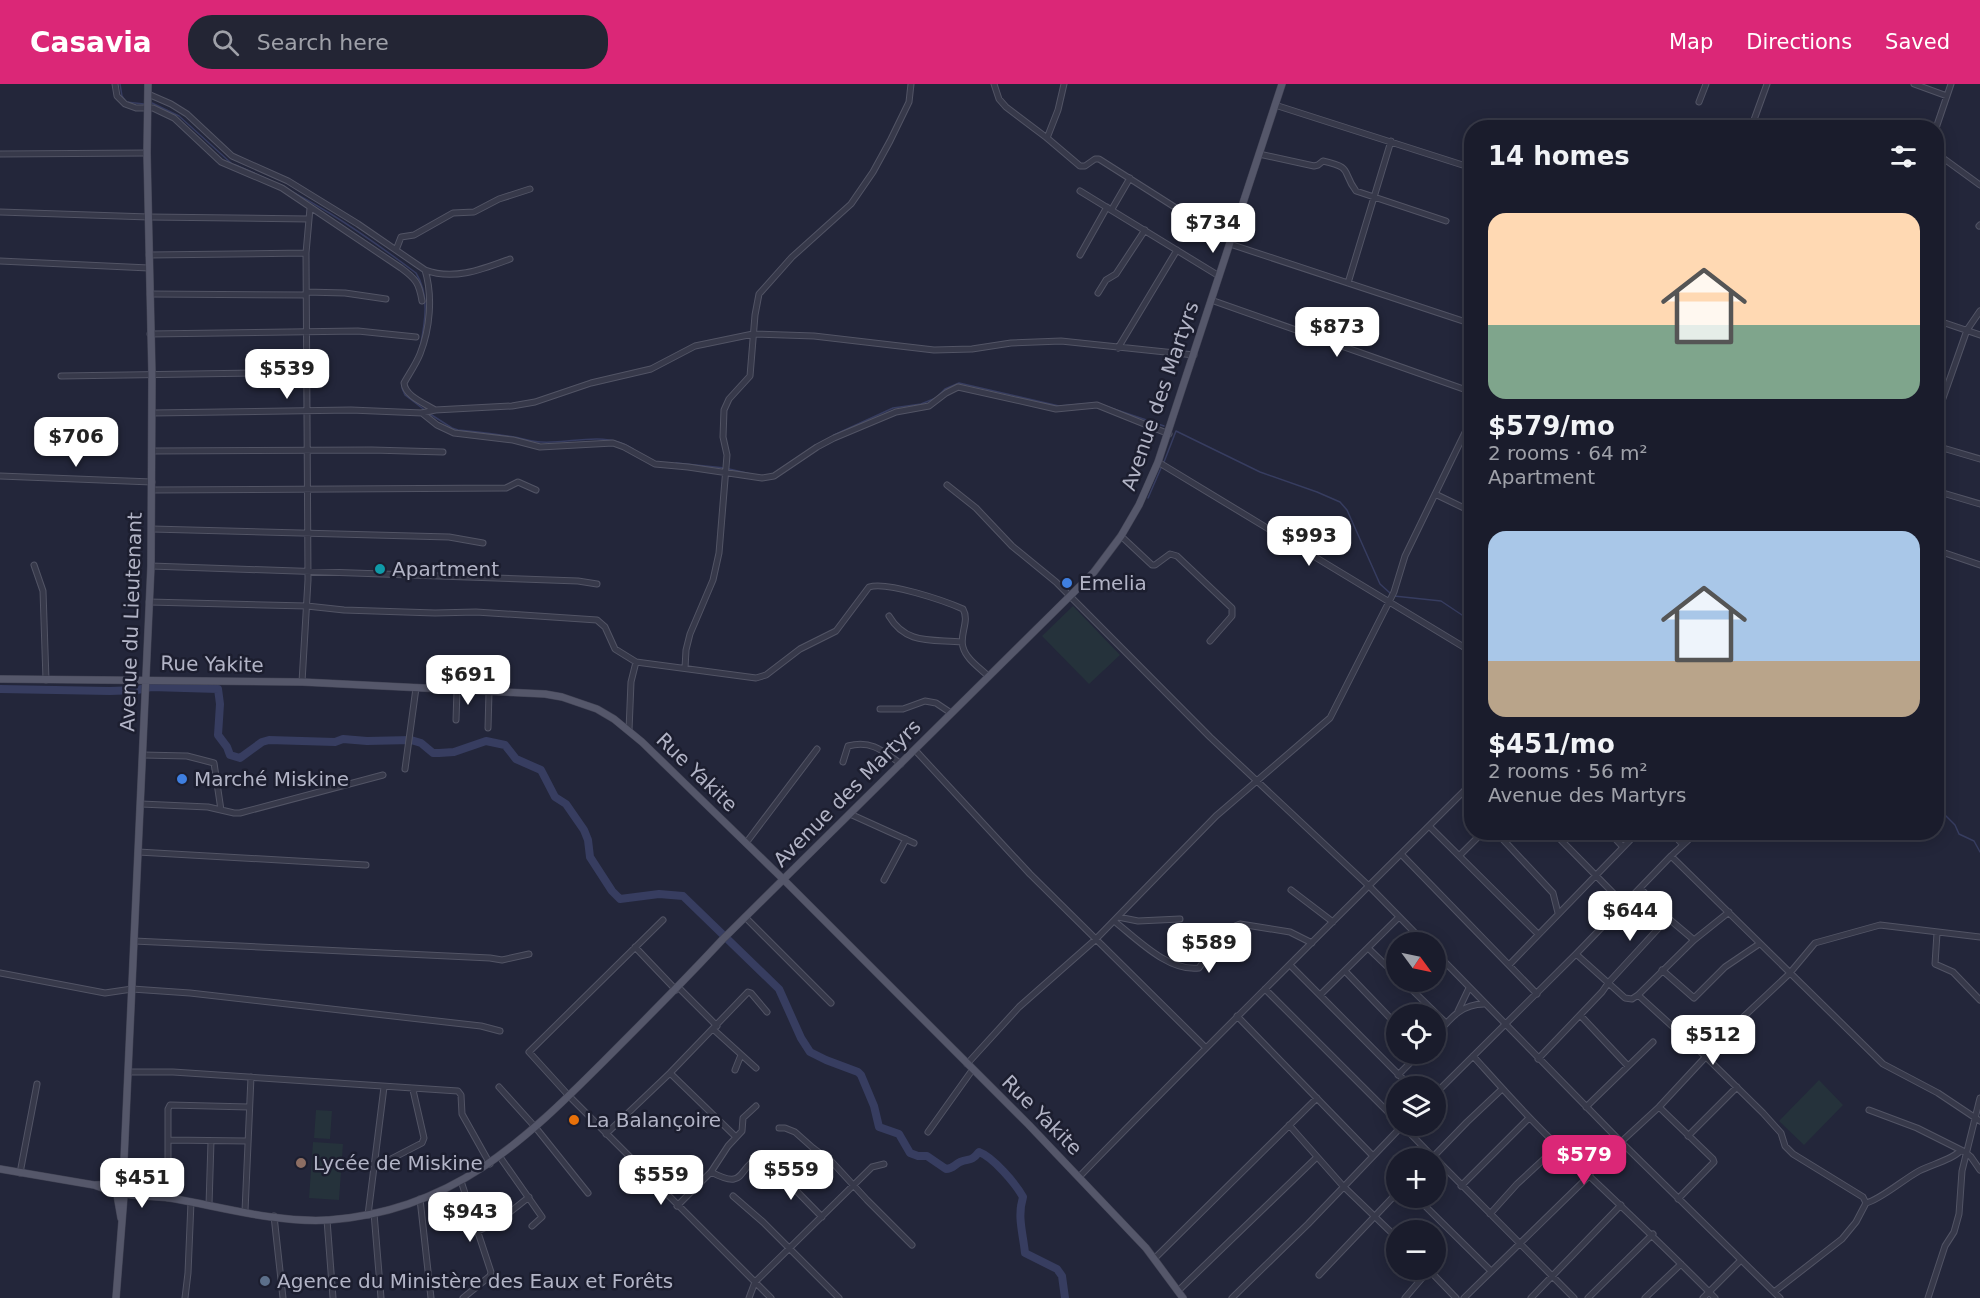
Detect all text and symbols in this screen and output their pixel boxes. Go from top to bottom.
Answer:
search box [188,15,608,69]
text: Casavia [30,26,152,59]
icon: search [209,26,242,59]
text: Search here [257,30,389,55]
text: Map [1669,30,1713,54]
text: Directions [1746,30,1852,54]
text: Saved [1885,30,1950,54]
icon: filters [1887,140,1920,173]
text: 14 homes [1488,141,1630,171]
pin: $734 [1177,203,1249,254]
text: $734 [1185,210,1241,234]
icon: home [1650,252,1758,360]
street label: Avenue des Martyrs [1116,298,1204,494]
pin: $873 [1301,307,1373,358]
text: $873 [1309,314,1365,338]
pin: $539 [251,349,323,400]
text: $539 [259,356,315,380]
text: $579/mo [1488,411,1615,441]
pin: $706 [40,417,112,468]
text: $706 [48,424,104,448]
text: 2 rooms · 64 m² [1488,441,1648,465]
text: Apartment [1488,465,1595,489]
street label: Avenue du Lieutenant [115,512,147,732]
pin: $993 [1273,516,1345,567]
text: $993 [1281,523,1337,547]
place label: Apartment [392,557,499,581]
marker: Apartment [373,562,387,576]
icon: home [1650,570,1758,678]
place label: Emelia [1079,571,1147,595]
marker: Emelia [1060,576,1074,590]
street label: Rue Yakite [160,651,264,677]
pin: $691 [432,655,504,706]
text: $691 [440,662,496,686]
street label: Avenue des Martyrs [768,714,926,872]
street label: Rue Yakite [651,727,743,817]
text: $451/mo [1488,729,1615,759]
text: 2 rooms · 56 m² [1488,759,1648,783]
place label: Marché Miskine [194,767,349,791]
marker: Marché Miskine [175,772,189,786]
text: Avenue des Martyrs [1488,783,1687,807]
pin: $644 [1594,891,1666,942]
text: $644 [1602,898,1658,922]
pin: $589 [1173,923,1245,974]
text: $589 [1181,930,1237,954]
north arrow [1386,932,1446,992]
map controls [1386,932,1446,1280]
button: locate [1386,1004,1446,1064]
pin: $512 [1677,1015,1749,1066]
text: $512 [1685,1022,1741,1046]
street label: Rue Yakite [997,1070,1087,1160]
button: layers [1386,1076,1446,1136]
place label: La Balançoire [586,1108,721,1132]
marker: La Balançoire [567,1113,581,1127]
pin: $579 [1548,1135,1620,1186]
text: $579 [1556,1142,1612,1166]
button: + [1386,1148,1446,1208]
pin: $559 [755,1150,827,1201]
place label: Lycée de Miskine [313,1151,483,1175]
pin: $559 [625,1155,697,1206]
marker: Lycée de Miskine [294,1156,308,1170]
text: $559 [763,1157,819,1181]
pin: $451 [106,1158,178,1209]
text: $559 [633,1162,689,1186]
text: $451 [114,1165,170,1189]
pin: $943 [434,1192,506,1243]
text: $943 [442,1199,498,1223]
button: − [1386,1220,1446,1280]
place label: Agence du Ministère des Eaux et Forêts [277,1269,673,1293]
marker: Agence du Ministère des Eaux et Forêts [258,1274,272,1288]

